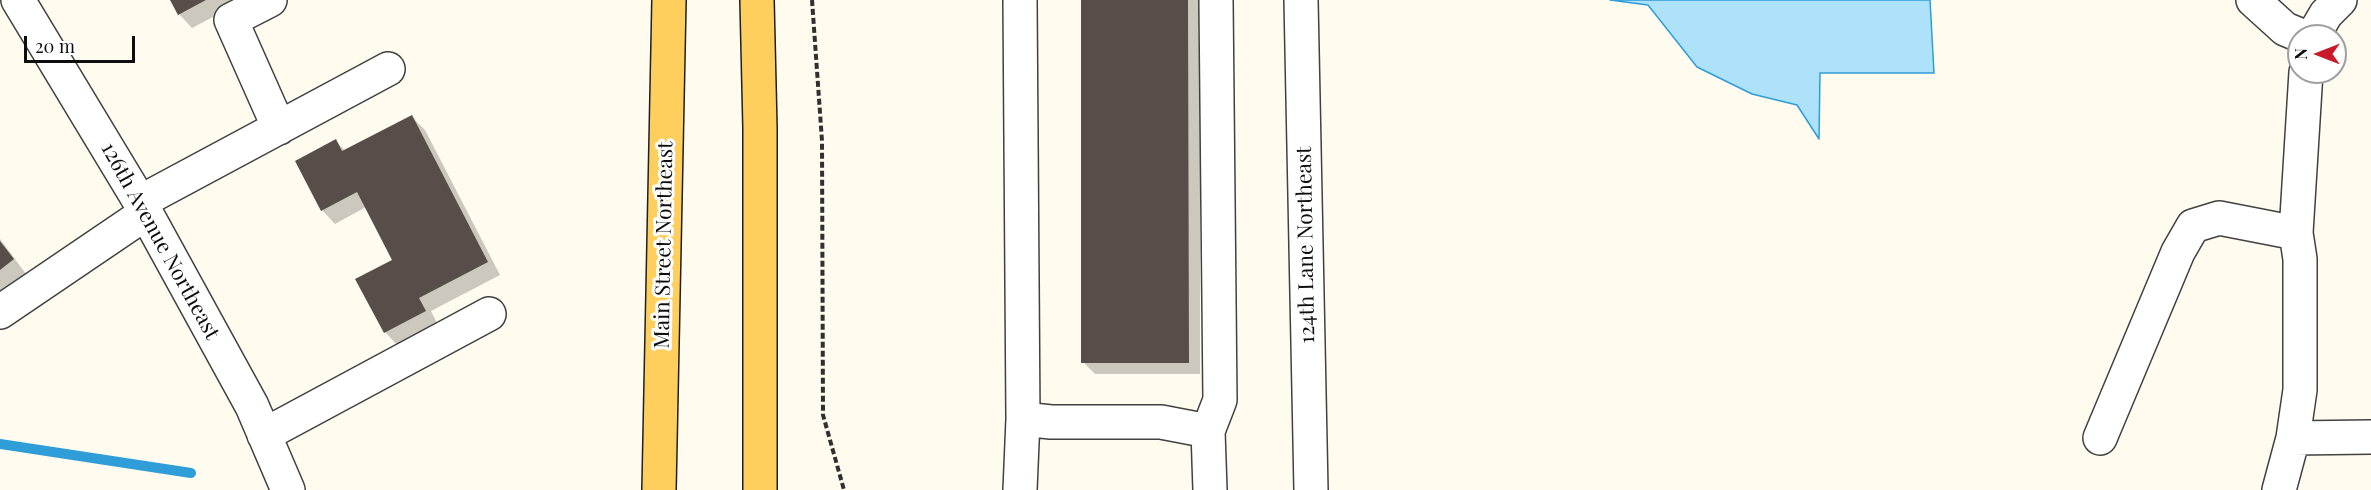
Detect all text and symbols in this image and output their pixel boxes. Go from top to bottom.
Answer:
scale bar [27,24,138,62]
north arrow [2287,24,2347,84]
text: 20 m [35,34,75,58]
text: N [2290,48,2311,60]
street label: 126th Avenue Northeast [95,138,225,344]
street label: Main Street Northeast [650,141,678,349]
street label: 124th Lane Northeast [1292,146,1320,344]

